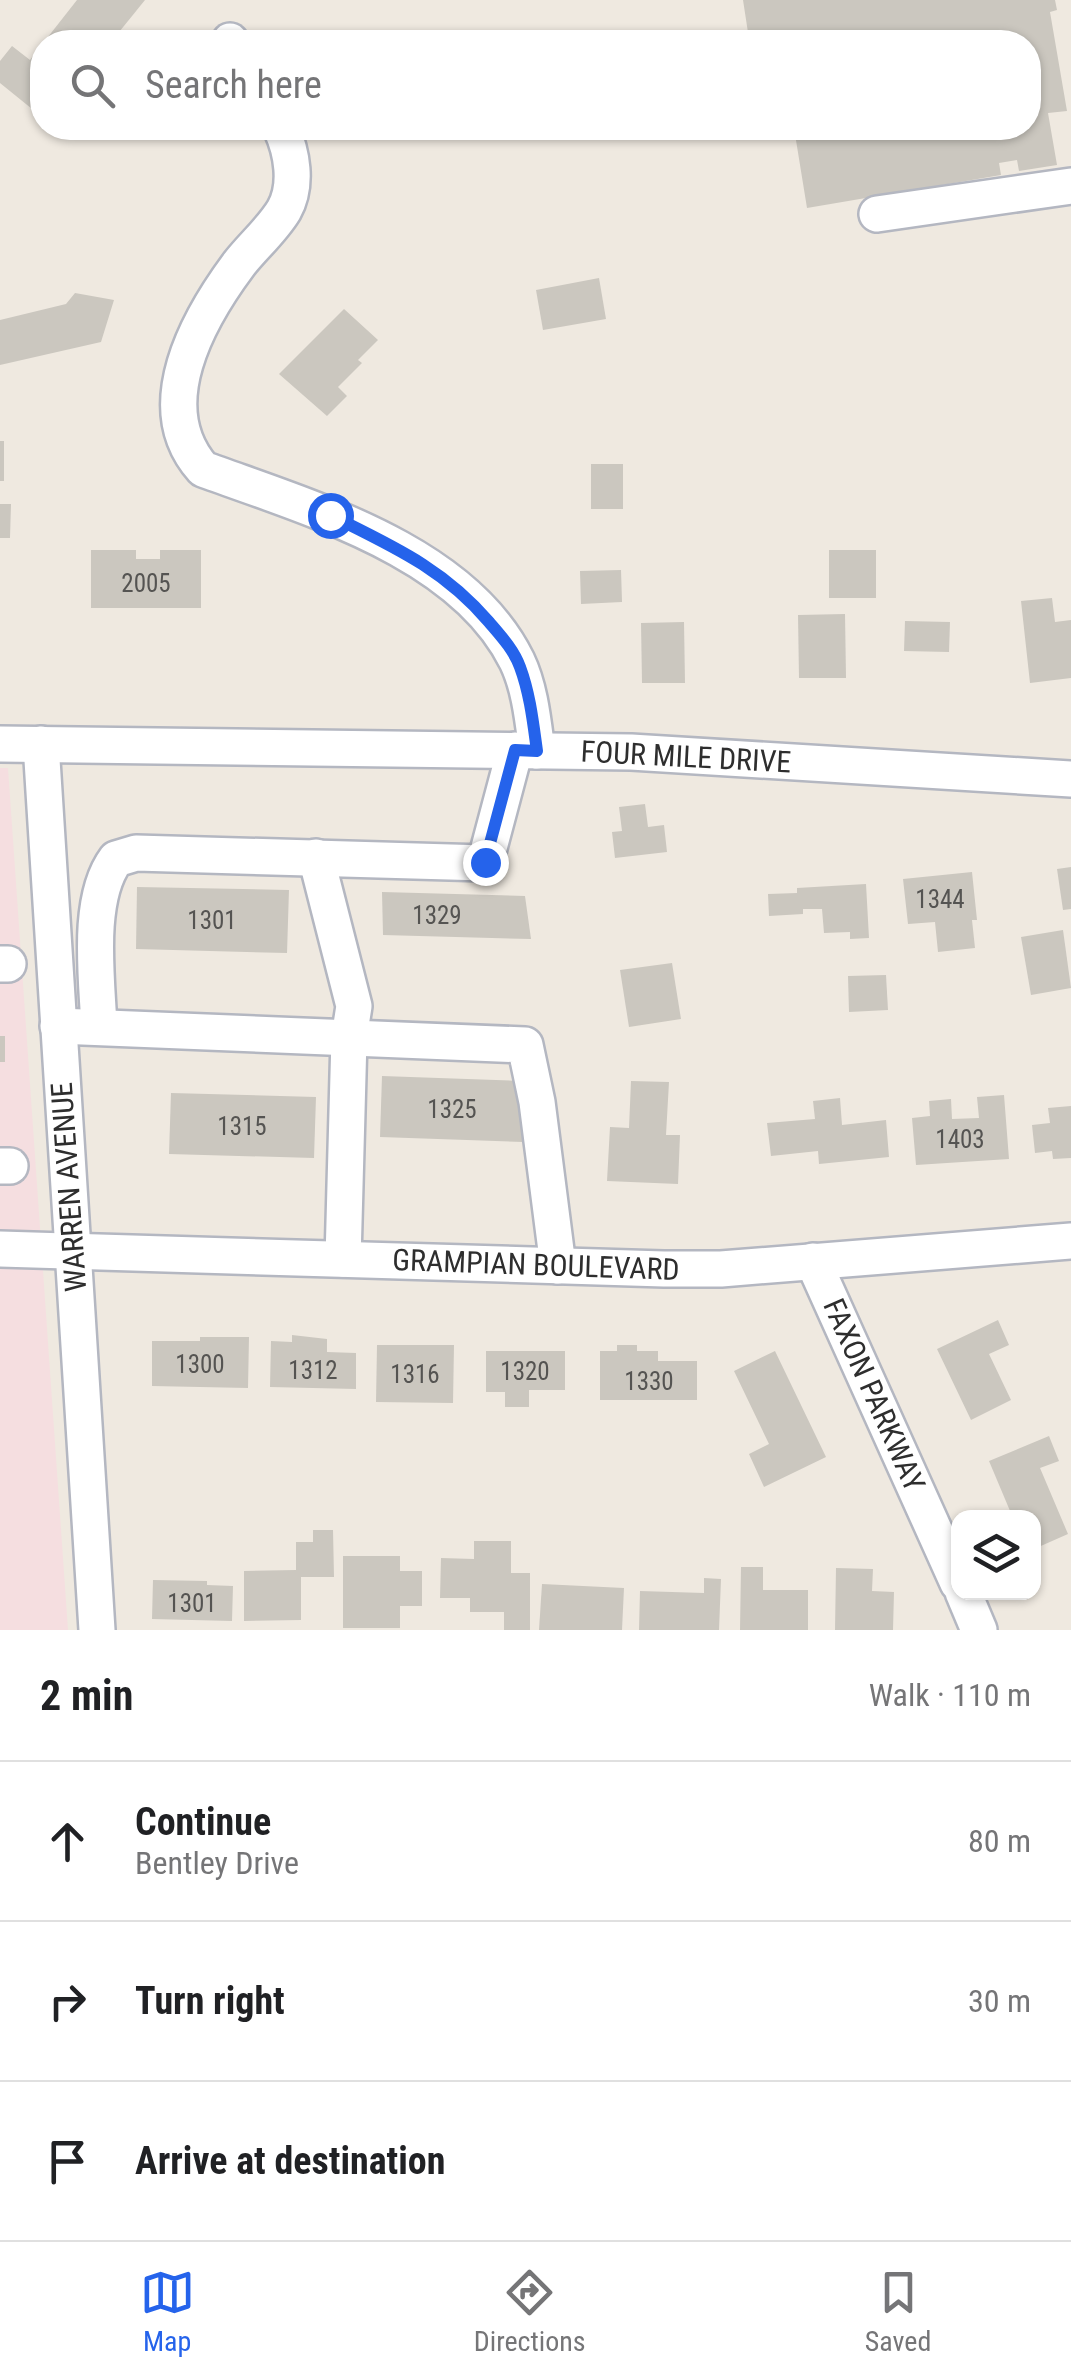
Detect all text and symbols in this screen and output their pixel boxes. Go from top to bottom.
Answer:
search box [30,30,1041,140]
icon: search [65,58,120,113]
text: Search here [145,63,322,107]
route start [308,493,354,539]
house number: 2005 [121,569,171,598]
street label: FOUR MILE DRIVE [580,734,792,779]
route end [463,840,509,886]
house number: 1344 [915,885,965,914]
house number: 1329 [412,901,462,930]
house number: 1301 [187,906,237,935]
street label: WARREN AVENUE [44,1081,93,1293]
house number: 1325 [427,1095,477,1124]
house number: 1315 [217,1112,267,1141]
house number: 1403 [935,1125,985,1154]
street label: GRAMPIAN BOULEVARD [392,1242,680,1287]
street label: FAXON PARKWAY [816,1293,933,1497]
house number: 1300 [175,1350,225,1379]
house number: 1312 [288,1356,338,1385]
house number: 1320 [500,1357,550,1386]
house number: 1316 [390,1360,440,1389]
house number: 1330 [624,1367,674,1396]
map controls [951,1510,1041,1600]
button: layers [951,1510,1041,1600]
house number: 1301 [167,1589,217,1618]
text: 2 min [40,1671,133,1720]
text: Walk · 110 m [869,1676,1031,1714]
text: Continue [135,1800,271,1844]
icon: ahead [40,1814,95,1869]
text: 80 m [968,1822,1031,1860]
text: Bentley Drive [135,1844,299,1882]
icon: right [40,1974,95,2029]
text: Turn right [135,1979,285,2023]
text: 30 m [968,1982,1031,2020]
icon: arrive [40,2134,95,2189]
text: Arrive at destination [135,2139,445,2183]
tab: Map [140,2265,195,2358]
tab: Directions [474,2265,586,2358]
tab: Saved [865,2265,931,2358]

